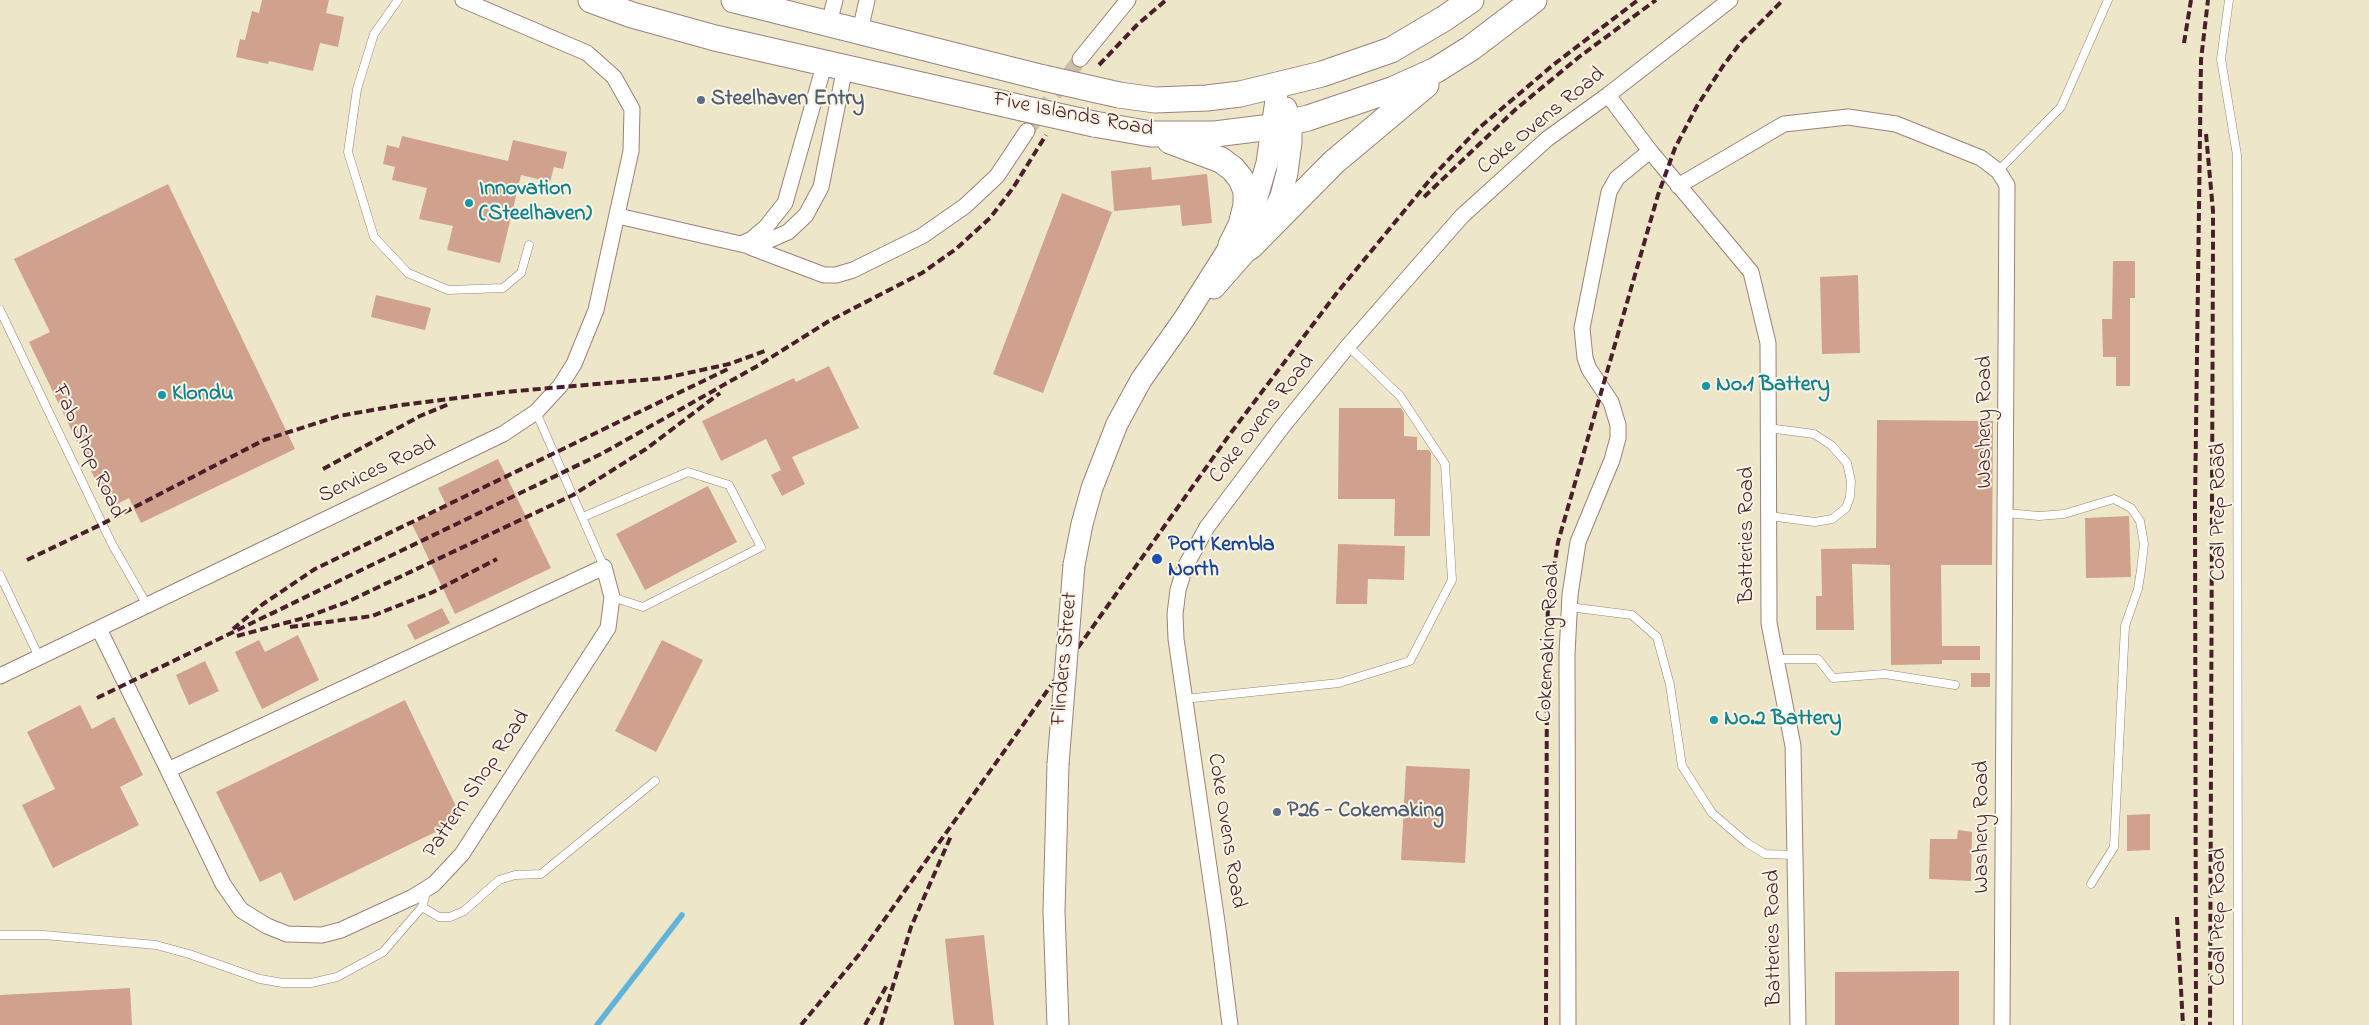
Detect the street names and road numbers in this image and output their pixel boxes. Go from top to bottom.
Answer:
street label: Coke Ovens Road [1473,62,1611,182]
street label: Five Islands Road [991,88,1155,144]
street label: Coke Ovens Road [1204,350,1322,490]
street label: Washery Road [1973,356,1999,488]
street label: Fab Shop Road [44,381,130,523]
street label: Services Road [315,431,441,511]
street label: Coal Prep Road [2207,443,2233,581]
street label: Batteries Road [1735,467,1761,603]
street label: Cokemaking Road [1533,563,1567,723]
street label: Flinders Street [1047,591,1085,727]
street label: Pattern Shop Road [419,706,537,864]
street label: Coke Ovens Road [1200,752,1250,910]
street label: Washery Road [1970,761,1996,893]
street label: Coal Prep Road [2207,848,2233,986]
street label: Batteries Road [1761,870,1789,1006]

